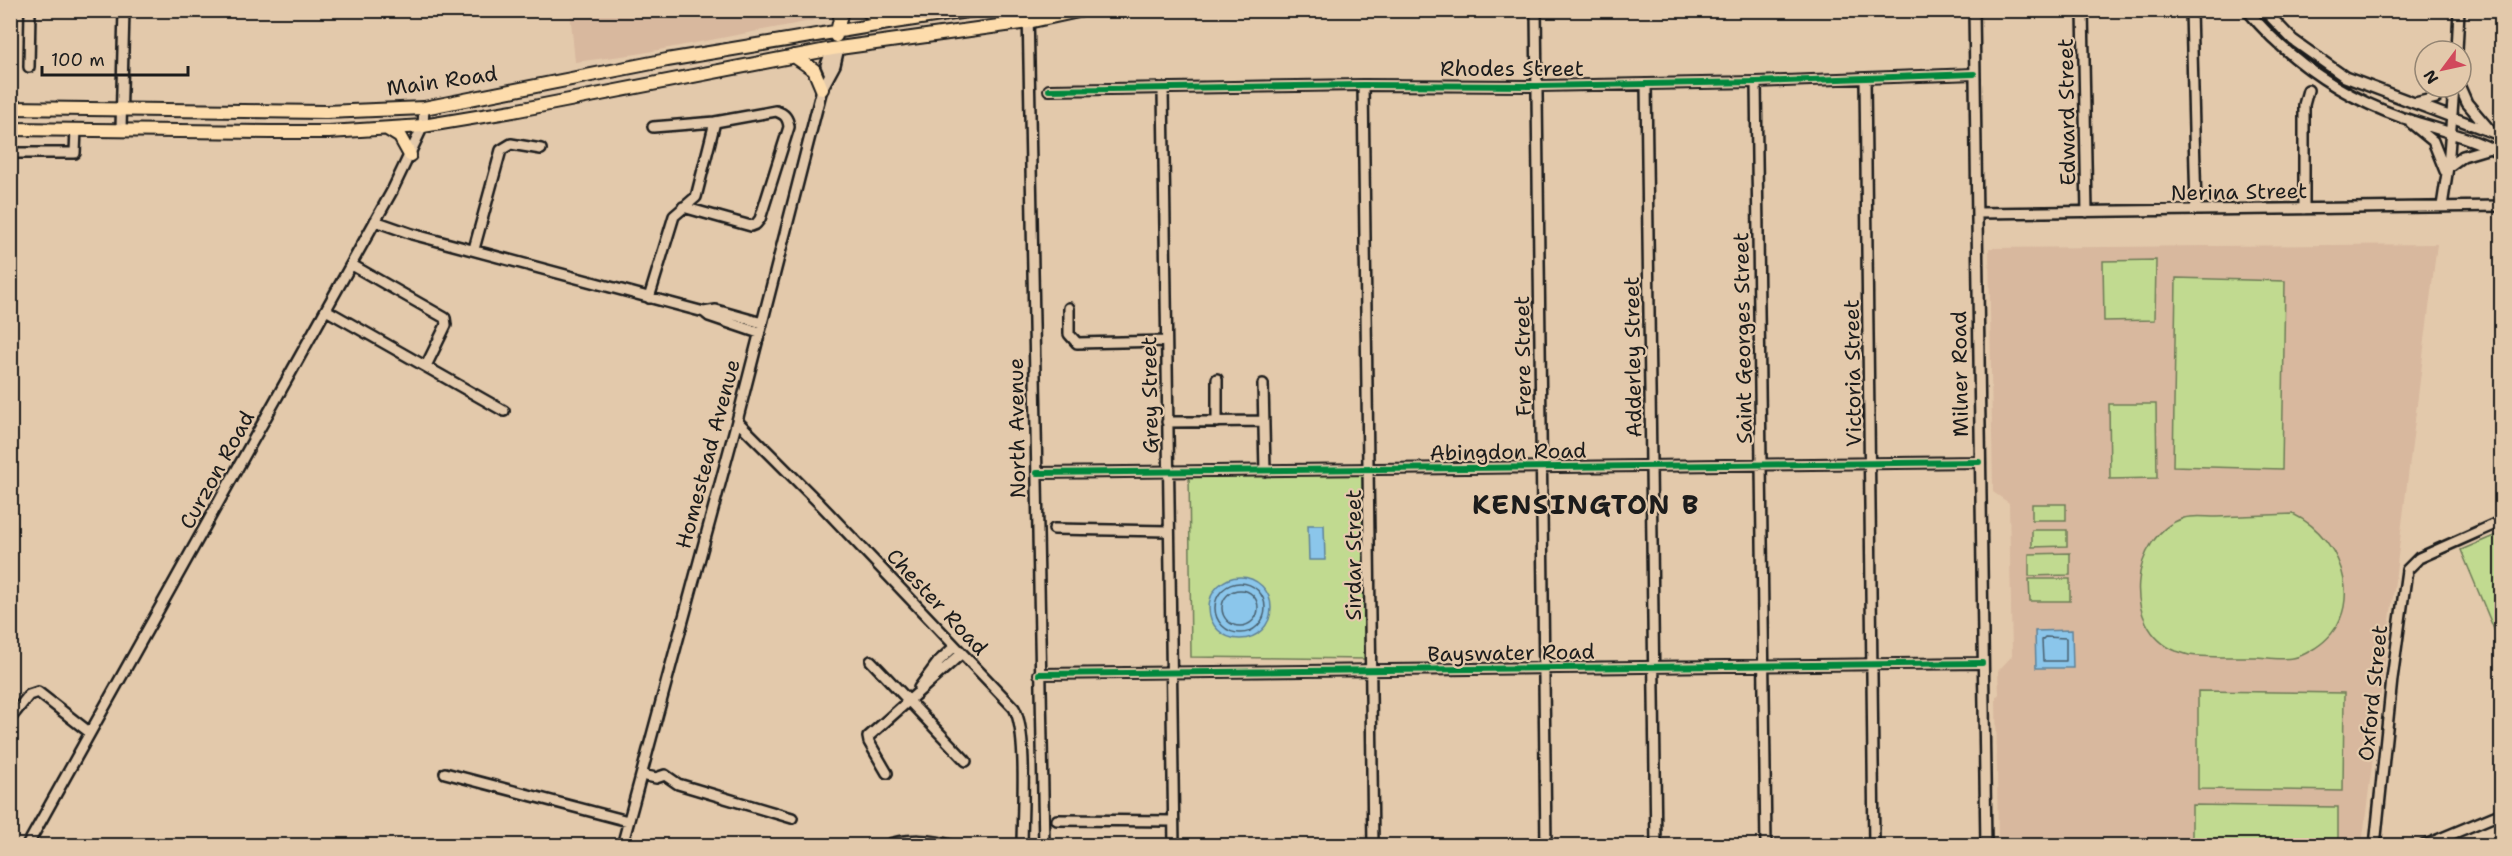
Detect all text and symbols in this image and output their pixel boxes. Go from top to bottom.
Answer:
street label: Edward Street [2052,38,2082,186]
scale bar [42,39,188,77]
north arrow [2413,39,2473,99]
text: 100 m [51,48,105,72]
street label: Rhodes Street [1440,55,1584,83]
street label: Main Road [385,59,499,103]
text: N [2419,66,2443,88]
street label: Nerina Street [2170,177,2308,207]
street label: Saint Georges Street [1727,232,1759,444]
street label: Adderley Street [1618,276,1648,438]
street label: Frere Street [1508,295,1538,417]
street label: Victoria Street [1838,299,1868,447]
street label: Milner Road [1945,311,1975,437]
street label: Grey Street [1135,336,1165,454]
street label: Homestead Avenue [669,356,747,552]
street label: North Avenue [1002,357,1032,499]
street label: Curzon Road [173,406,261,534]
street label: Abingdon Road [1429,437,1587,467]
district label: KENSINGTON B [1472,486,1700,523]
street label: Sirdar Street [1340,489,1368,621]
street label: Chester Road [880,542,994,662]
street label: Oxford Street [2352,623,2394,763]
street label: Bayswater Road [1427,638,1595,668]

